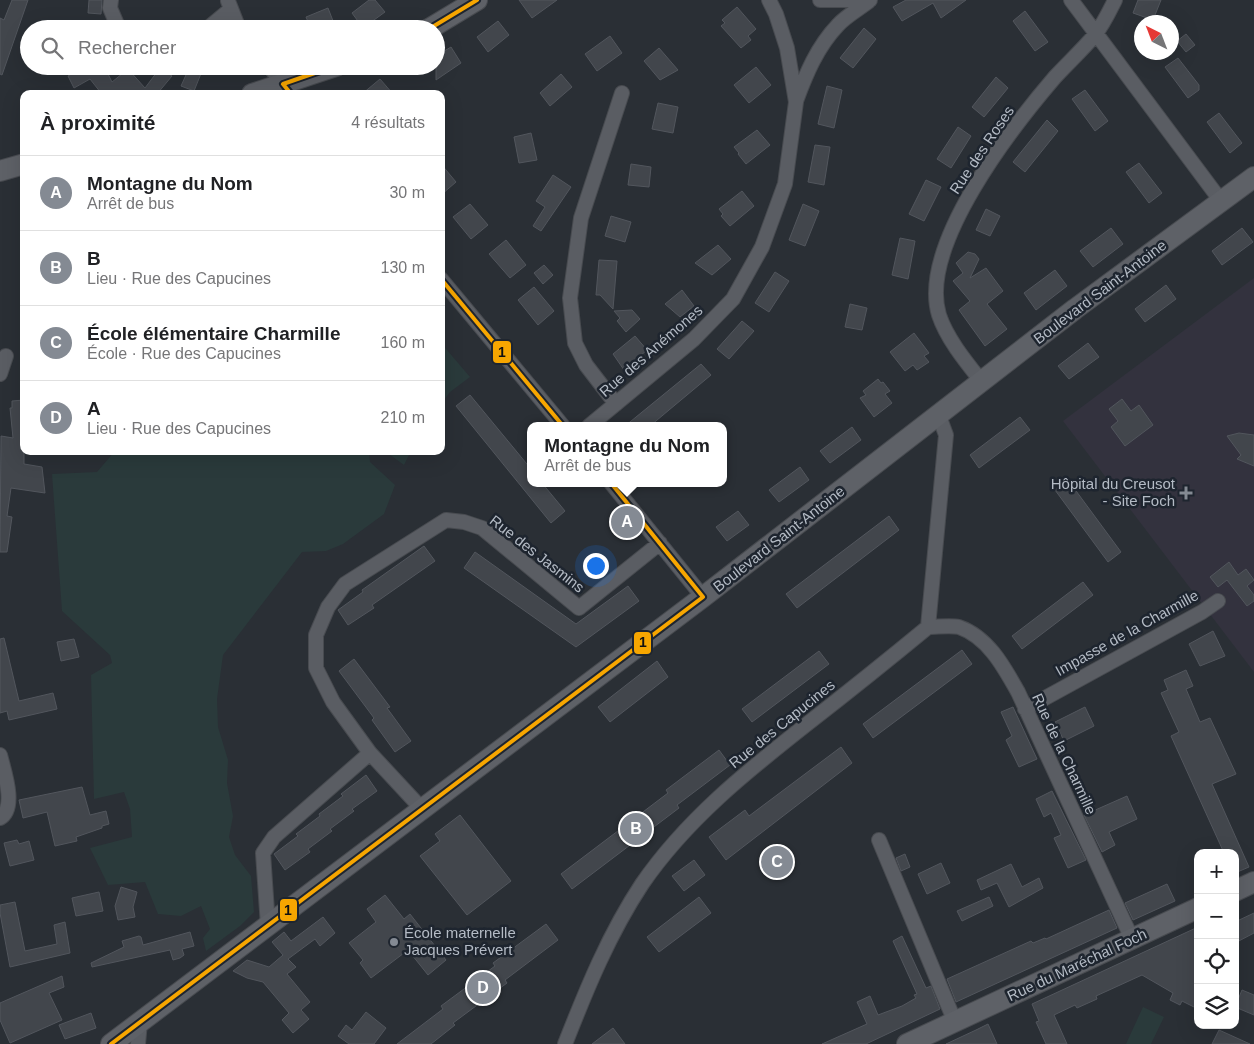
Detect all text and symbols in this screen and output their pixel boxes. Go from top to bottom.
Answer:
north arrow [1134,15,1179,60]
search box [20,20,445,75]
icon: search [38,34,66,62]
text: Rechercher [78,37,176,58]
street label: Rue des Roses [946,102,1017,197]
text: À proximité [40,111,156,134]
text: 4 résultats [351,114,425,131]
text: Montagne du Nom [87,173,253,194]
text: A [50,184,62,201]
text: 30 m [389,184,425,201]
text: Arrêt de bus [87,195,174,212]
street label: Boulevard Saint-Antoine [1030,236,1169,347]
text: B [87,248,101,269]
text: B [50,259,62,276]
text: 130 m [381,259,425,276]
text: Lieu · Rue des Capucines [87,270,271,287]
street label: Rue des Anémones [596,301,706,400]
text: École élémentaire Charmille [87,323,340,344]
text: C [50,334,62,351]
text: 160 m [381,334,425,351]
line badge: 1 [492,340,512,364]
text: 1 [498,344,506,360]
text: École · Rue des Capucines [87,345,281,362]
text: A [87,398,101,419]
text: D [50,409,62,426]
text: 210 m [381,409,425,426]
text: Lieu · Rue des Capucines [87,420,271,437]
popup [527,422,727,487]
text: Montagne du Nom [544,435,710,456]
text: Arrêt de bus [544,457,631,474]
place label: Hôpital du Creusot - Site Foch [1051,475,1176,509]
street label: Boulevard Saint-Antoine [710,482,848,595]
marker: Hôpital du Creusot - Site Foch [1179,486,1193,500]
pin: A [611,503,643,541]
street label: Rue des Jasmins [487,511,588,596]
your location [583,553,609,579]
street label: Impasse de la Charmille [1052,586,1201,679]
line badge: 1 [633,631,652,655]
text: 1 [639,634,647,650]
street label: Rue des Capucines [725,676,838,771]
street label: Rue de la Charmille [1029,691,1100,817]
pin: B [620,810,652,848]
pin: C [761,843,793,881]
map controls [1194,849,1239,1029]
button: + [1194,849,1239,894]
button: − [1194,894,1239,939]
line badge: 1 [279,898,298,922]
text: 1 [284,902,292,918]
place label: École maternelle Jacques Prévert [404,924,516,958]
street label: Rue du Maréchal Foch [1004,925,1149,1004]
marker: École maternelle Jacques Prévert [388,936,400,948]
button: locate [1194,939,1239,984]
pin: D [467,969,499,1007]
button: layers [1194,984,1239,1029]

